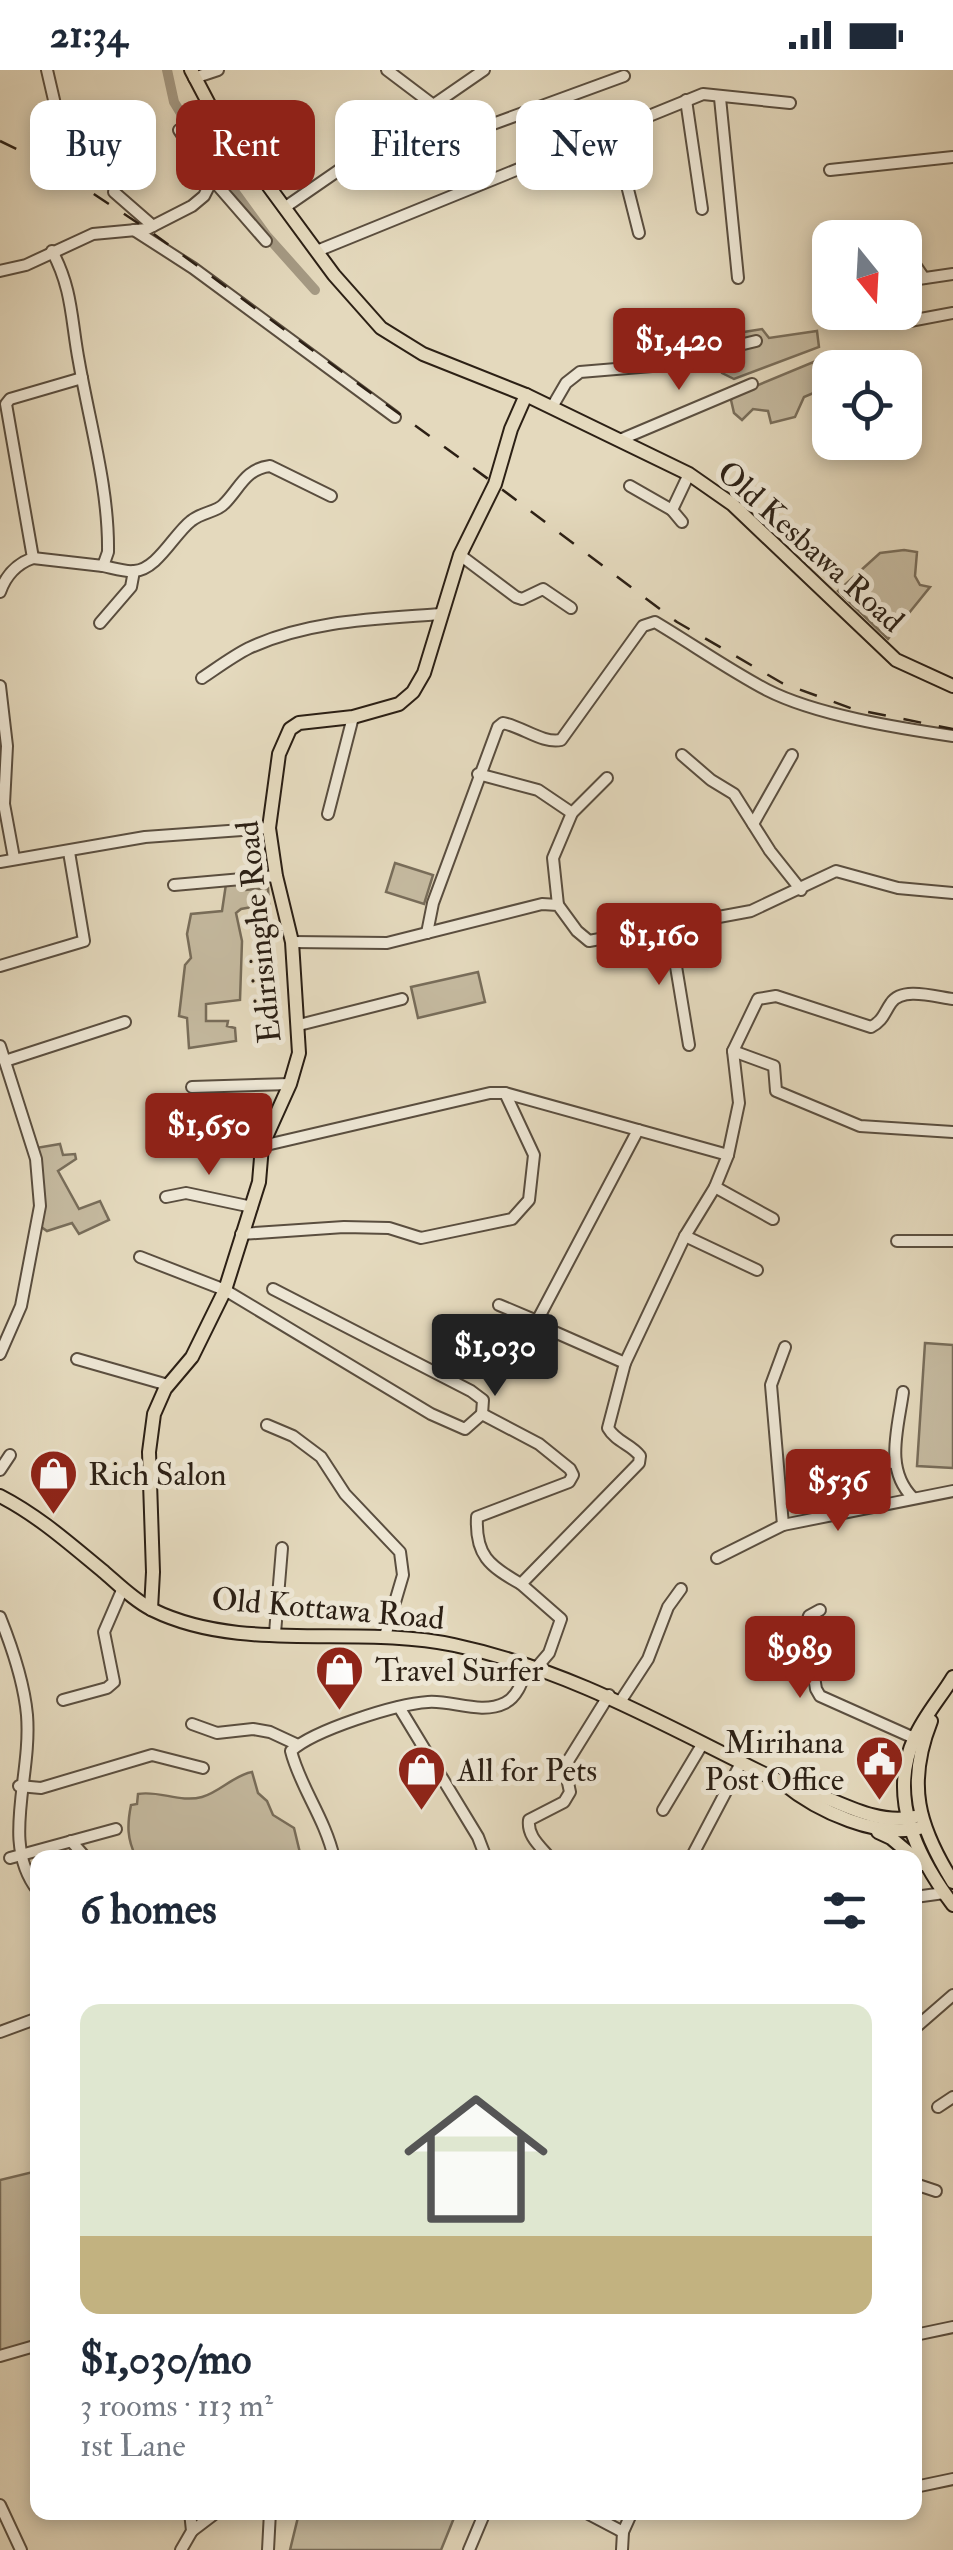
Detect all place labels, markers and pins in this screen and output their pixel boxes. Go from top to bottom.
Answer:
pin: $1,420 [598,308,760,393]
pin: $1,160 [578,903,740,988]
pin: $1,650 [128,1093,290,1178]
pin: $1,030 [414,1314,576,1399]
shop icon: Rich Salon [27,1448,79,1516]
pin: $536 [779,1449,897,1534]
place label: Rich Salon [88,1455,227,1495]
pin: $989 [741,1616,859,1701]
shop icon: Travel Surfer [314,1644,366,1712]
place label: Travel Surfer [375,1651,543,1691]
place label: Mirihana Post Office [705,1723,845,1800]
public building icon: Mirihana Post Office [853,1734,905,1802]
shop icon: All for Pets [396,1744,448,1812]
place label: All for Pets [456,1751,597,1791]

